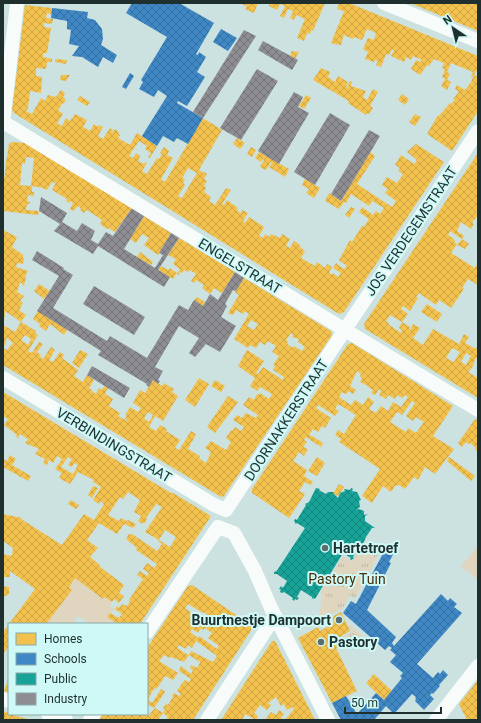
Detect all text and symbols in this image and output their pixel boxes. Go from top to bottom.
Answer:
north arrow [433,8,473,48]
text: N [441,13,455,28]
street label: JOS VERDEGEMSTRAAT [362,163,461,299]
street label: ENGELSTRAAT [196,235,285,297]
street label: DOORNAKKERSTRAAT [241,356,332,484]
street label: VERBINDINGSTRAAT [53,404,175,486]
place label: Hartetroef [333,540,399,556]
marker: Hartetroef [320,543,330,553]
park label: Pastory Tuin [308,571,386,587]
place label: Buurtnestje Dampoort [192,612,331,628]
marker: Buurtnestje Dampoort [334,615,344,625]
legend [8,623,148,715]
text: Homes [44,632,82,646]
place label: Pastory [329,634,378,650]
marker: Pastory [316,637,326,647]
text: Schools [44,652,87,666]
text: Public [44,672,77,686]
scale bar [345,689,441,715]
text: Industry [44,692,88,706]
text: 50 m [351,696,378,710]

